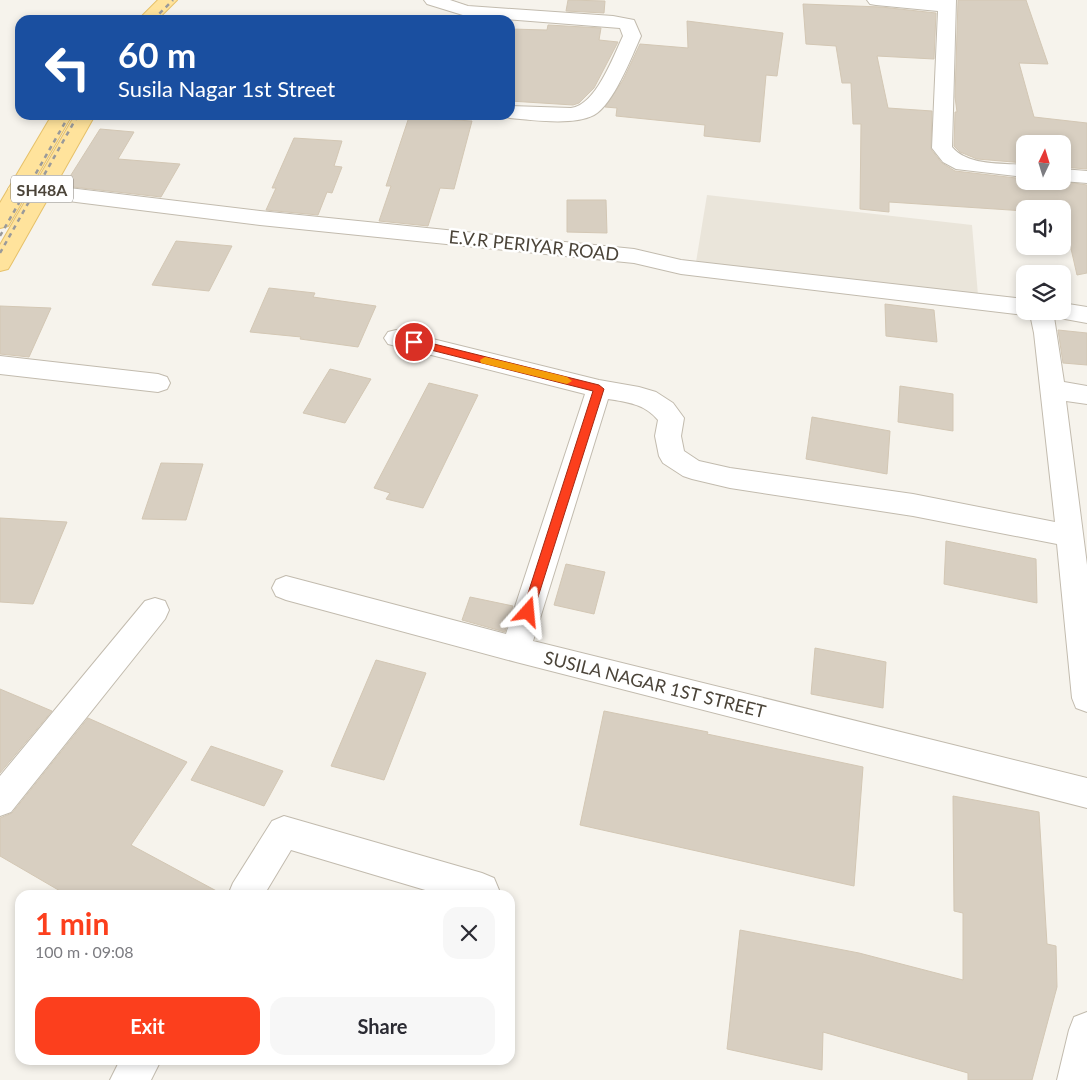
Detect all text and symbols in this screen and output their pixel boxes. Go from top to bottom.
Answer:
text: 60 m [118,33,196,75]
icon: left [35,35,100,100]
text: Susila Nagar 1st Street [118,75,335,102]
north arrow [1016,135,1071,190]
map controls [1016,135,1071,320]
road number: SH48A [11,175,73,202]
button: sound [1016,200,1071,255]
street label: E.V.R PERIYAR ROAD [448,225,620,265]
button: layers [1016,265,1071,320]
pin [393,321,435,363]
icon: arrive [400,328,428,356]
position arrow [501,585,553,637]
street label: SUSILA NAGAR 1ST STREET [542,646,769,722]
text: 1 min [35,905,109,941]
button: close [443,907,495,959]
text: 100 m · 09:08 [35,942,134,961]
button: Exit [35,997,260,1055]
button: Share [270,997,495,1055]

